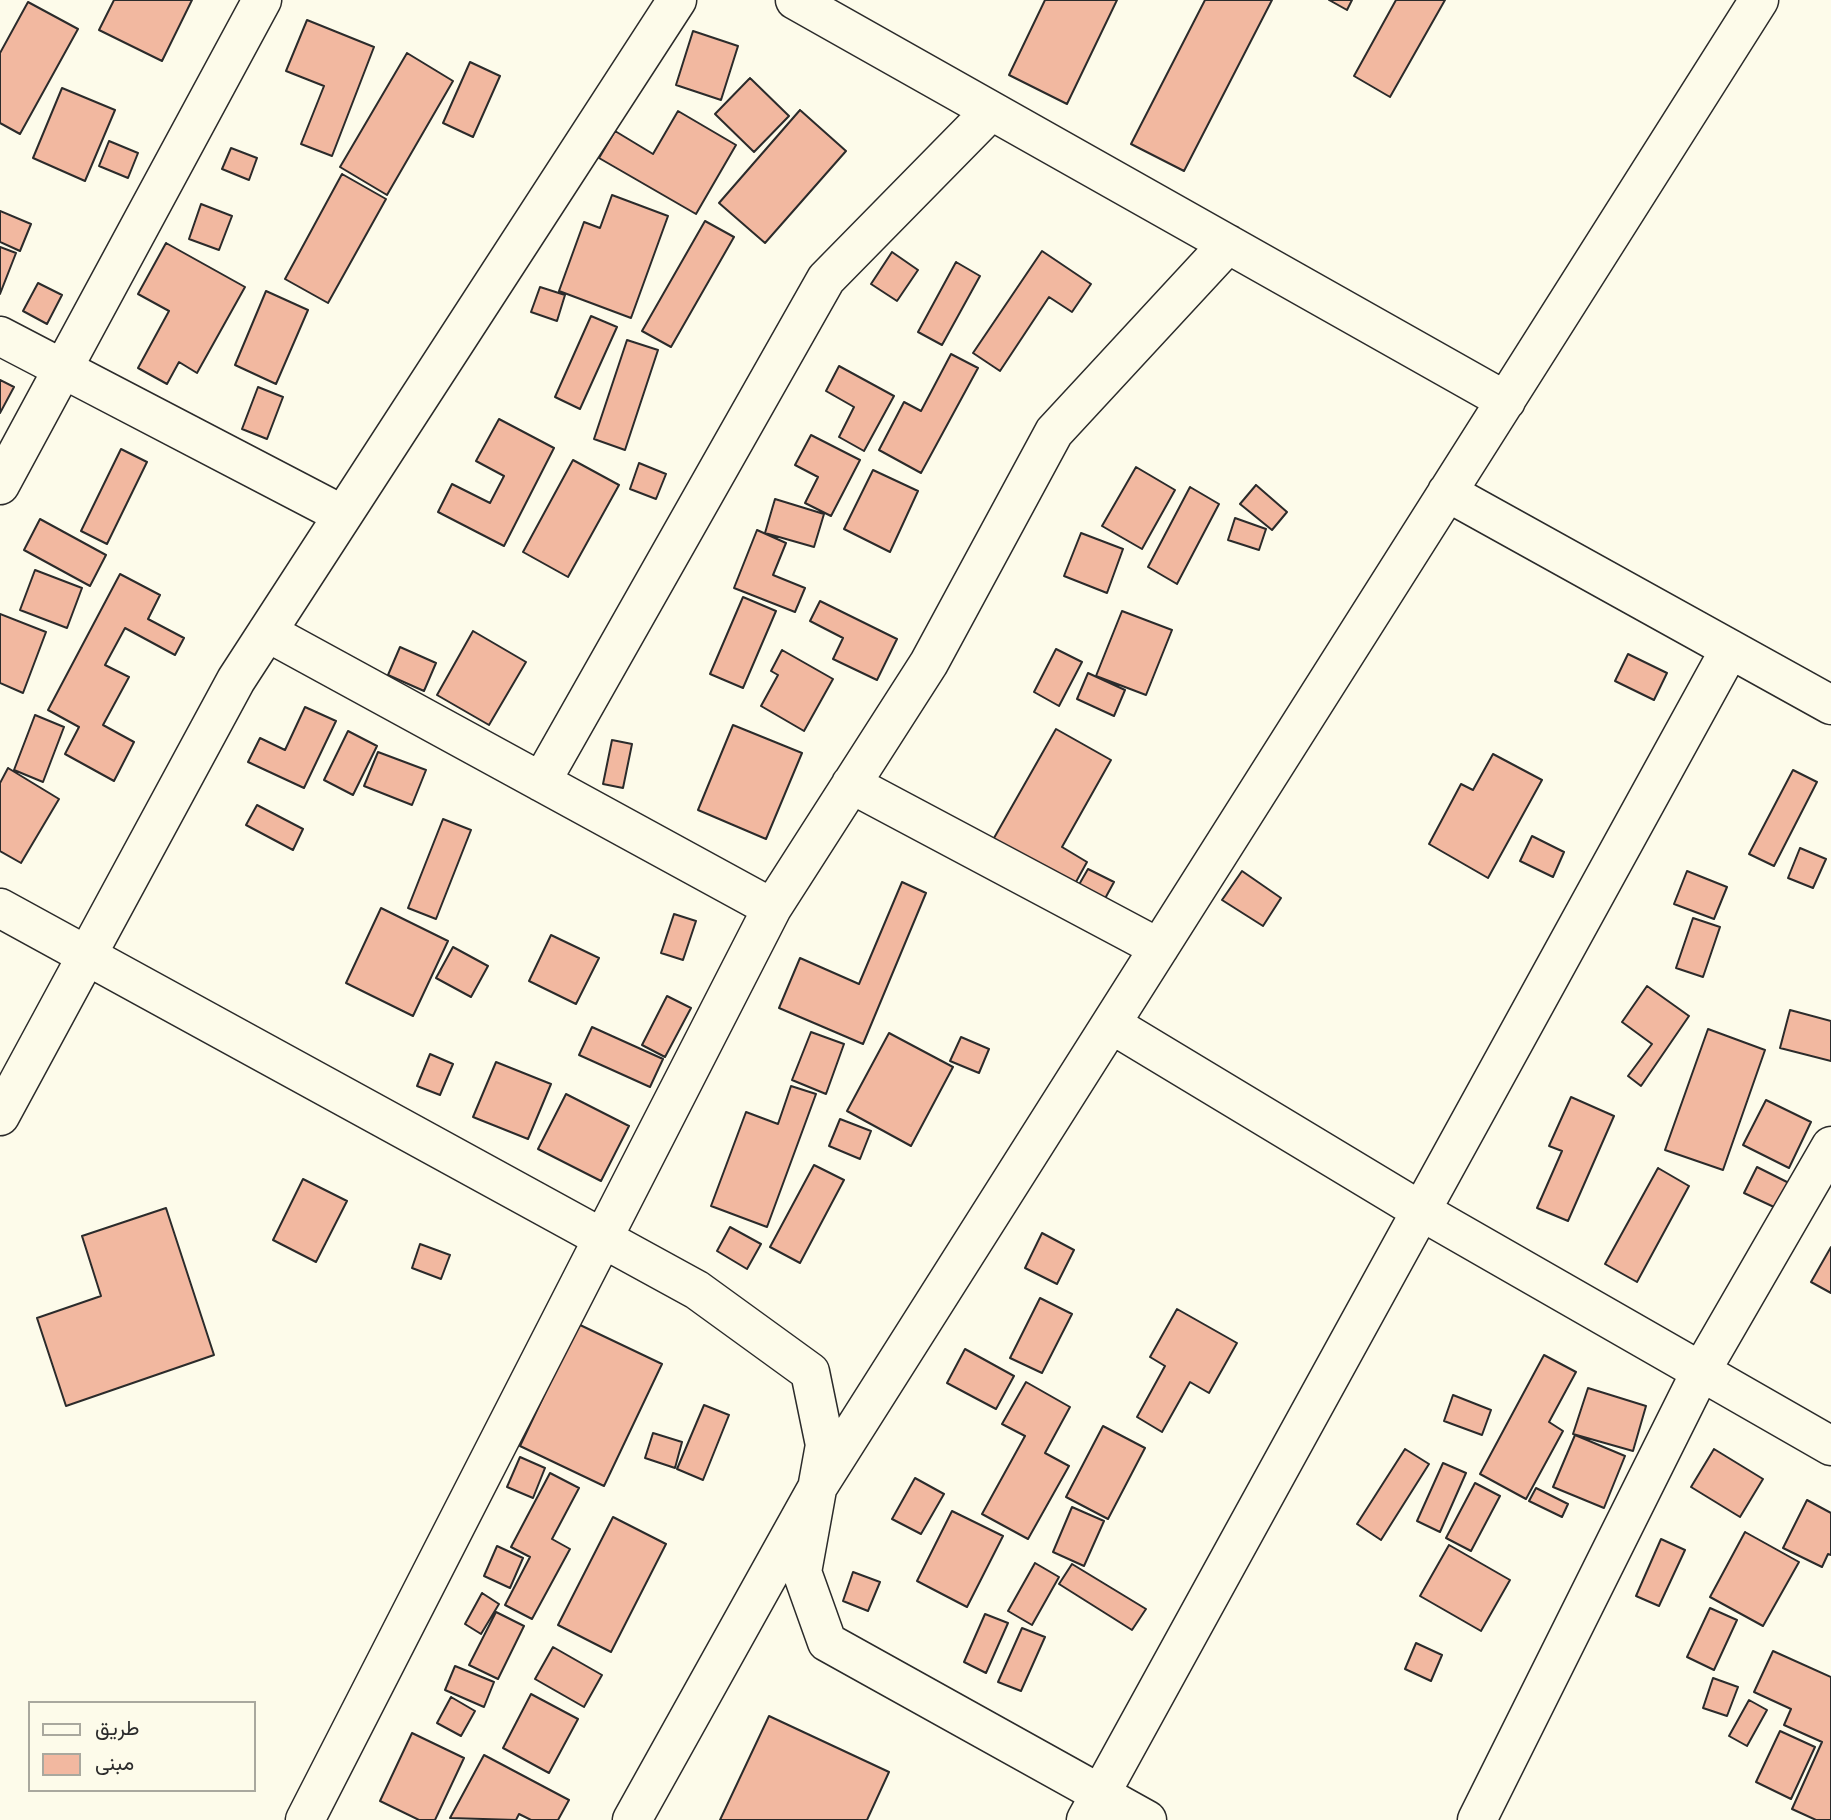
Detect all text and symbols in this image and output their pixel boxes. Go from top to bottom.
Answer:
legend [28,1701,256,1792]
text: طريق [95,1715,140,1740]
text: مبنى [95,1750,134,1775]

